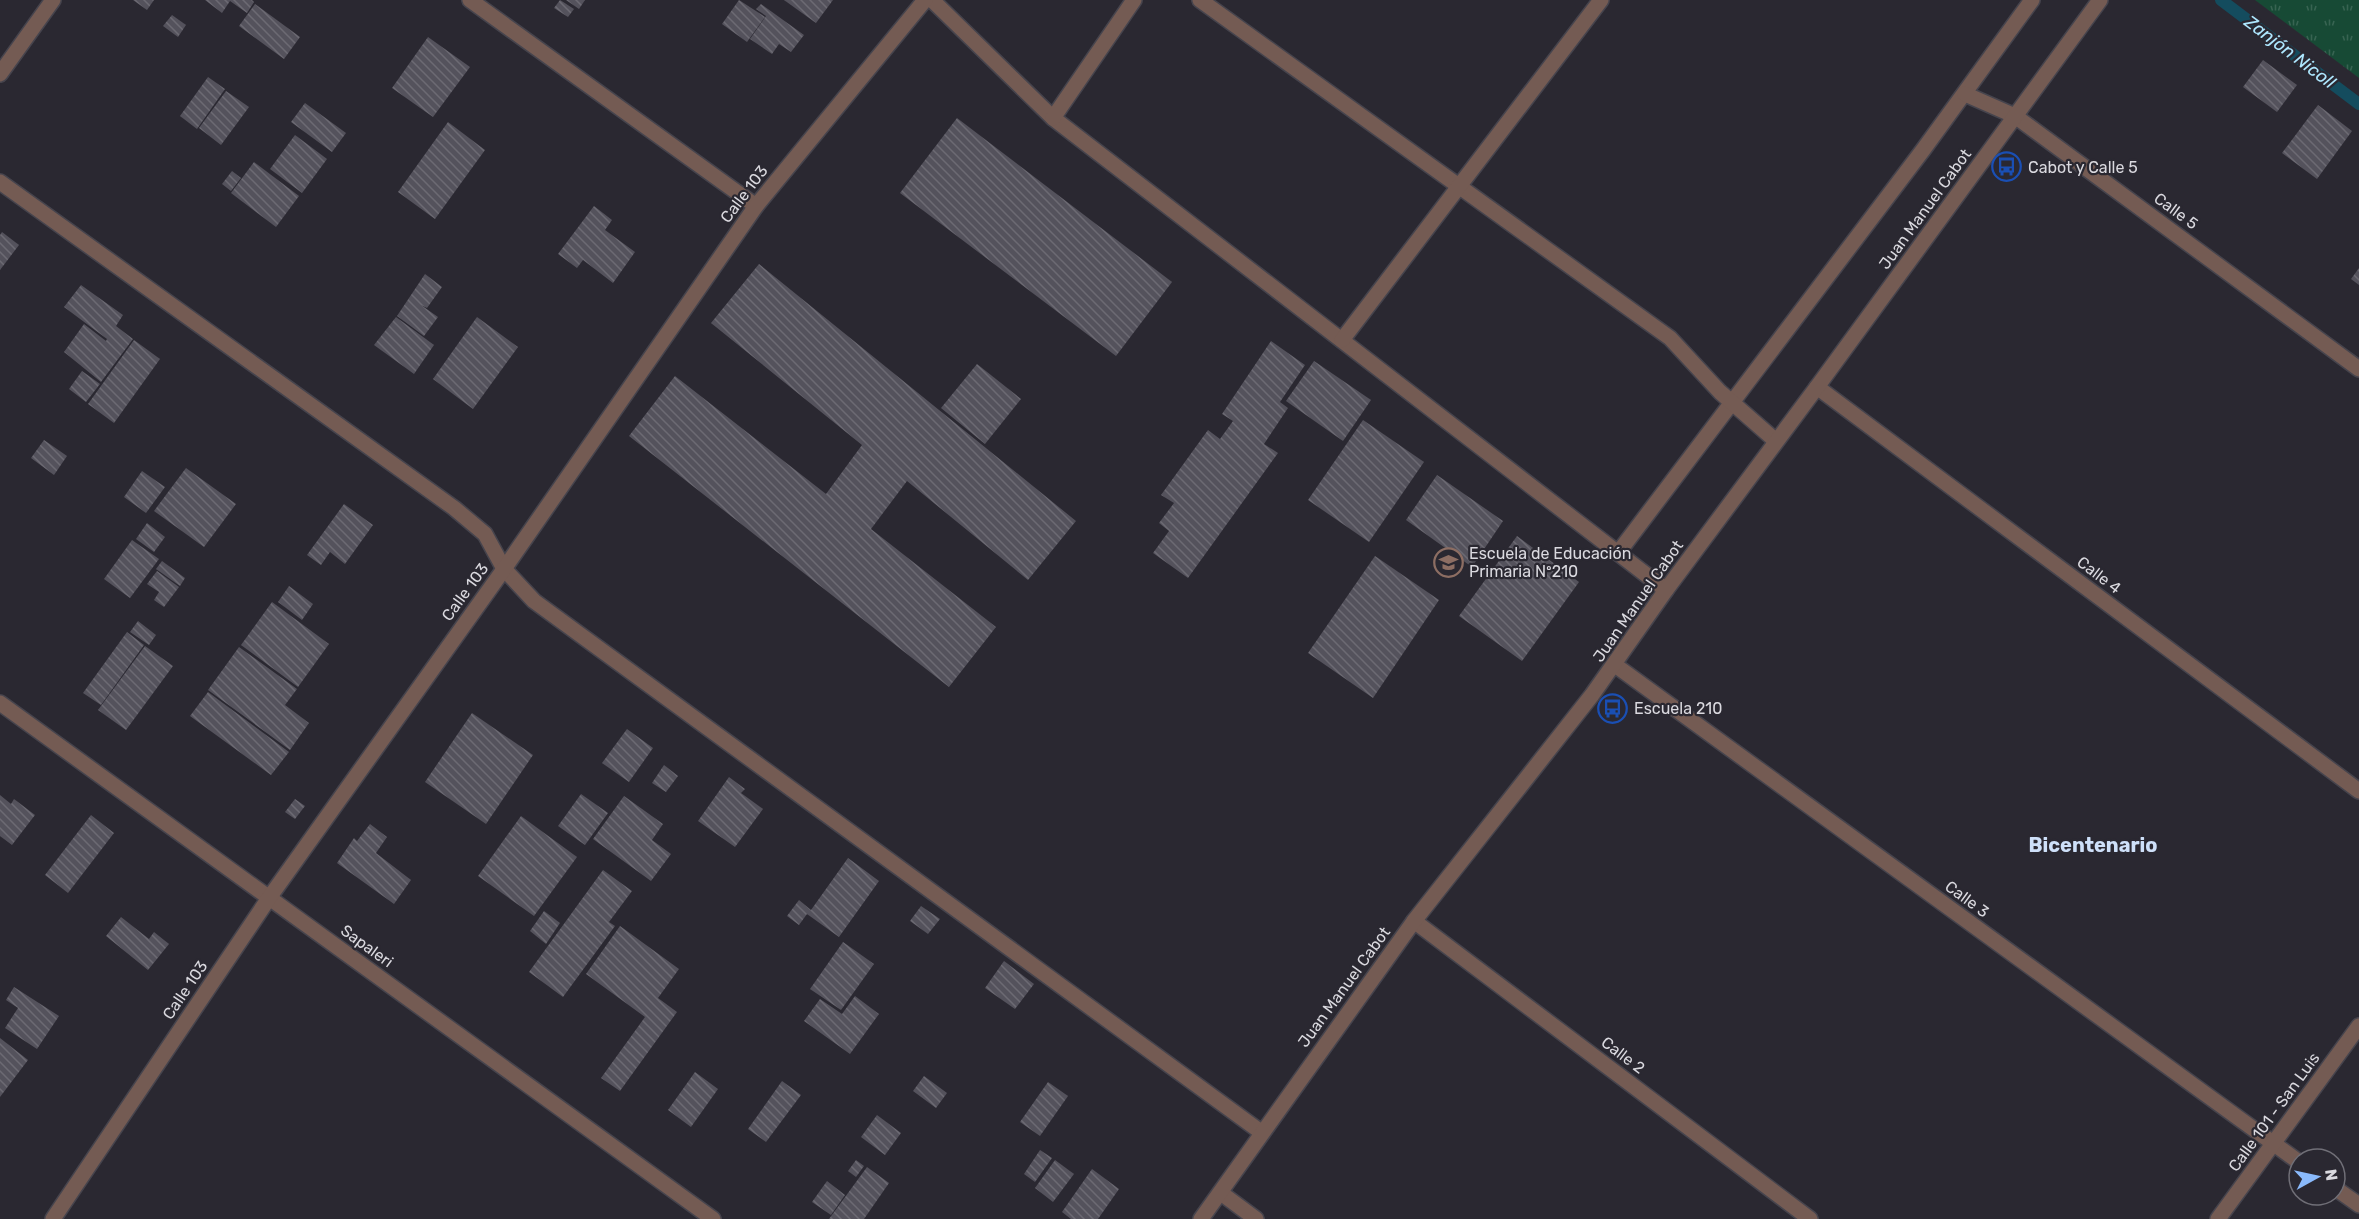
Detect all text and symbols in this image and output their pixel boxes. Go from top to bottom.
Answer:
water label: Zanjón Nicoll [2239,10,2340,94]
street label: Juan Manuel Cabot [1875,145,1975,273]
bus stop icon: Cabot y Calle 5 [1991,151,2023,183]
place label: Cabot y Calle 5 [2028,158,2138,177]
street label: Calle 103 [716,162,772,226]
street label: Calle 5 [2150,189,2202,233]
street label: Juan Manuel Cabot [1589,537,1687,665]
place label: Escuela de Educación Primaria Nº210 [1469,544,1631,581]
school or university icon: Escuela de Educación Primaria Nº210 [1432,546,1464,578]
street label: Calle 4 [2073,552,2125,598]
street label: Calle 103 [438,559,492,625]
bus stop icon: Escuela 210 [1597,692,1629,724]
place label: Escuela 210 [1634,699,1722,718]
district label: Bicentenario [2028,833,2158,857]
street label: Calle 3 [1941,877,1993,921]
street label: Sapaleri [337,921,397,971]
street label: Juan Manuel Cabot [1294,923,1394,1051]
street label: Calle 103 [158,957,212,1023]
street label: Calle 2 [1597,1033,1649,1077]
street label: Calle 101 - San Luis [2224,1049,2324,1175]
north arrow [2287,1147,2347,1207]
text: N [2321,1168,2342,1182]

